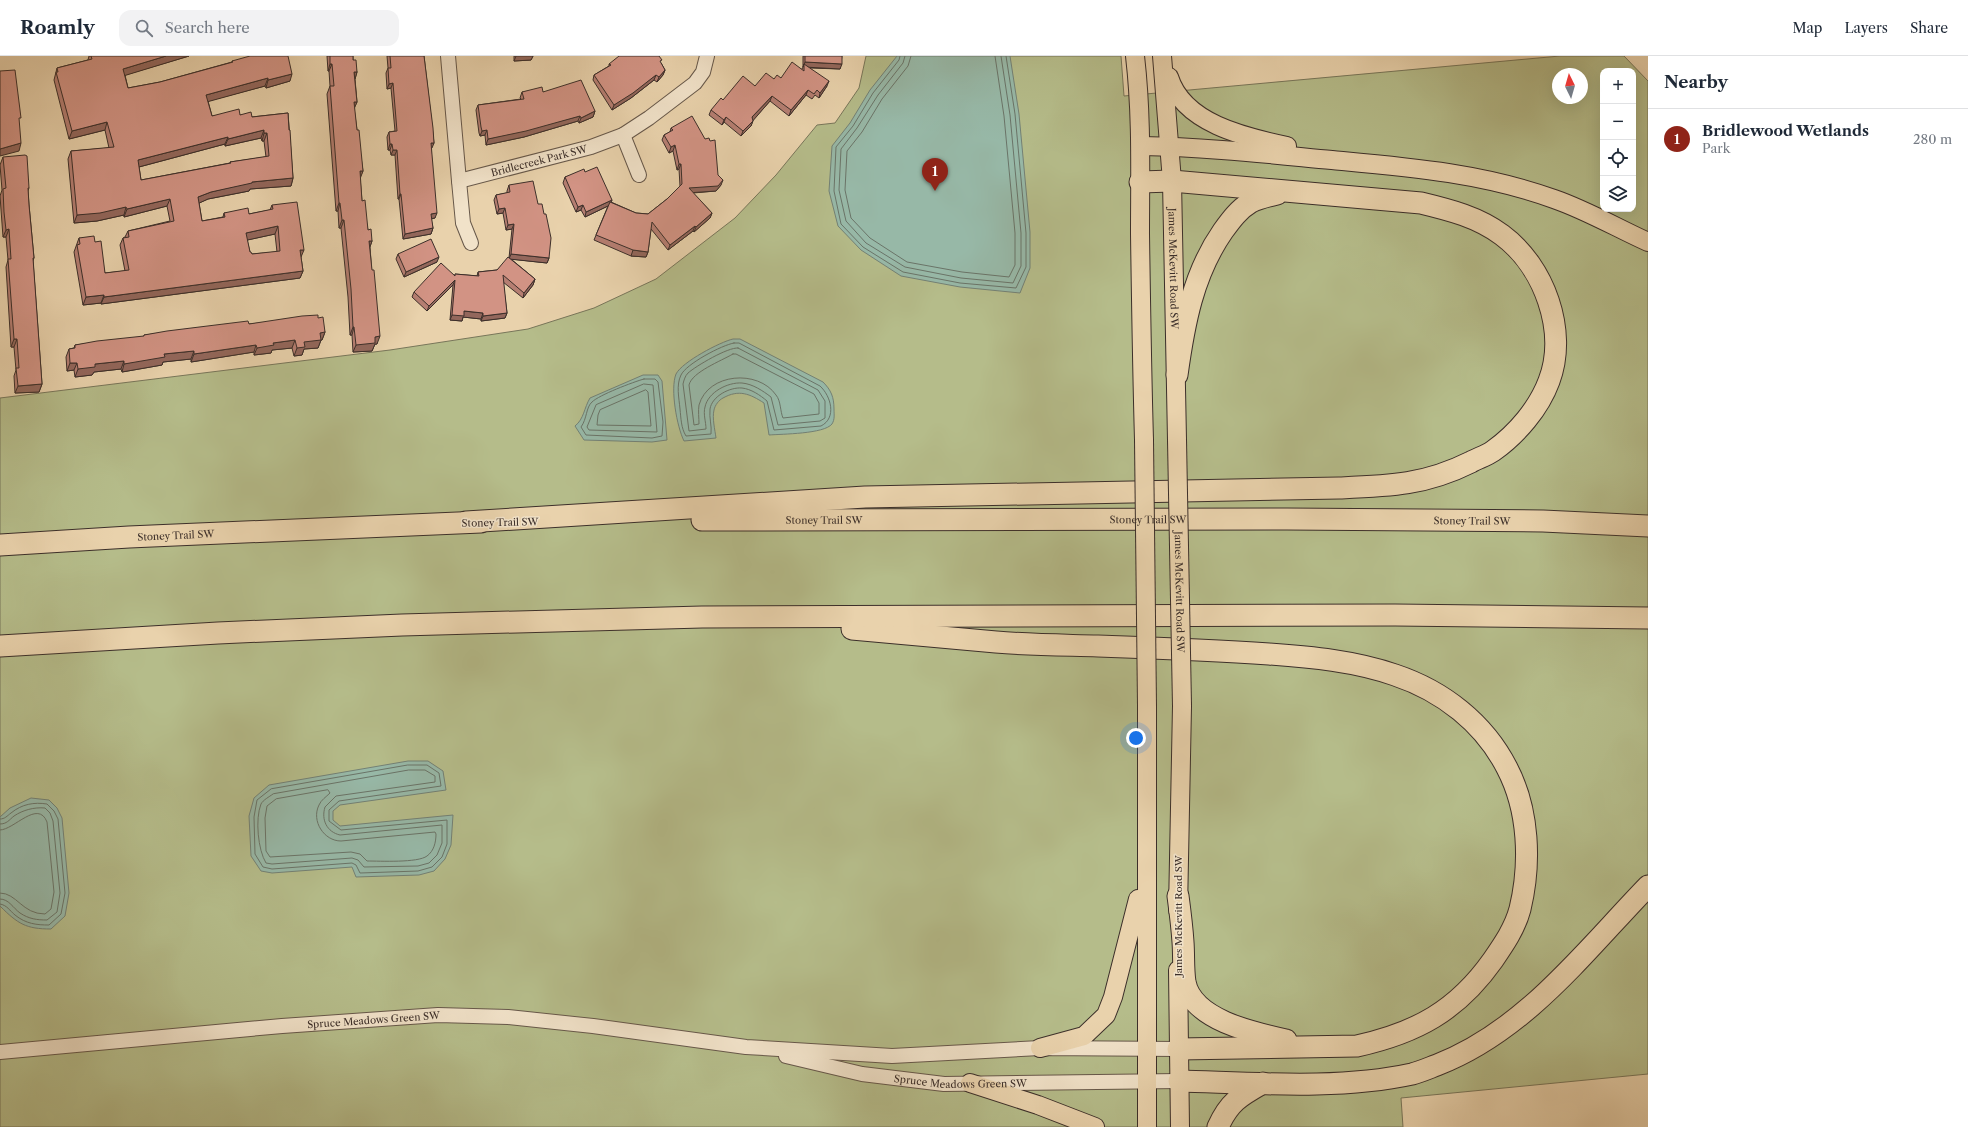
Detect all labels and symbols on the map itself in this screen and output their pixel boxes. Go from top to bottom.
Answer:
north arrow [1552,68,1588,104]
street label: Bridlecreek Park SW [490,142,590,180]
pin: 1 [922,158,948,191]
street label: James McKevitt Road SW [1165,206,1181,330]
street label: Stoney Trail SW [1109,513,1188,526]
street label: Stoney Trail SW [785,514,864,527]
street label: Stoney Trail SW [1433,514,1512,528]
street label: Stoney Trail SW [461,515,540,530]
street label: Stoney Trail SW [137,527,216,544]
street label: James McKevitt Road SW [1172,529,1187,654]
your location [1126,728,1146,748]
street label: James McKevitt Road SW [1172,854,1185,979]
street label: Spruce Meadows Green SW [307,1009,442,1031]
street label: Spruce Meadows Green SW [893,1072,1028,1091]

